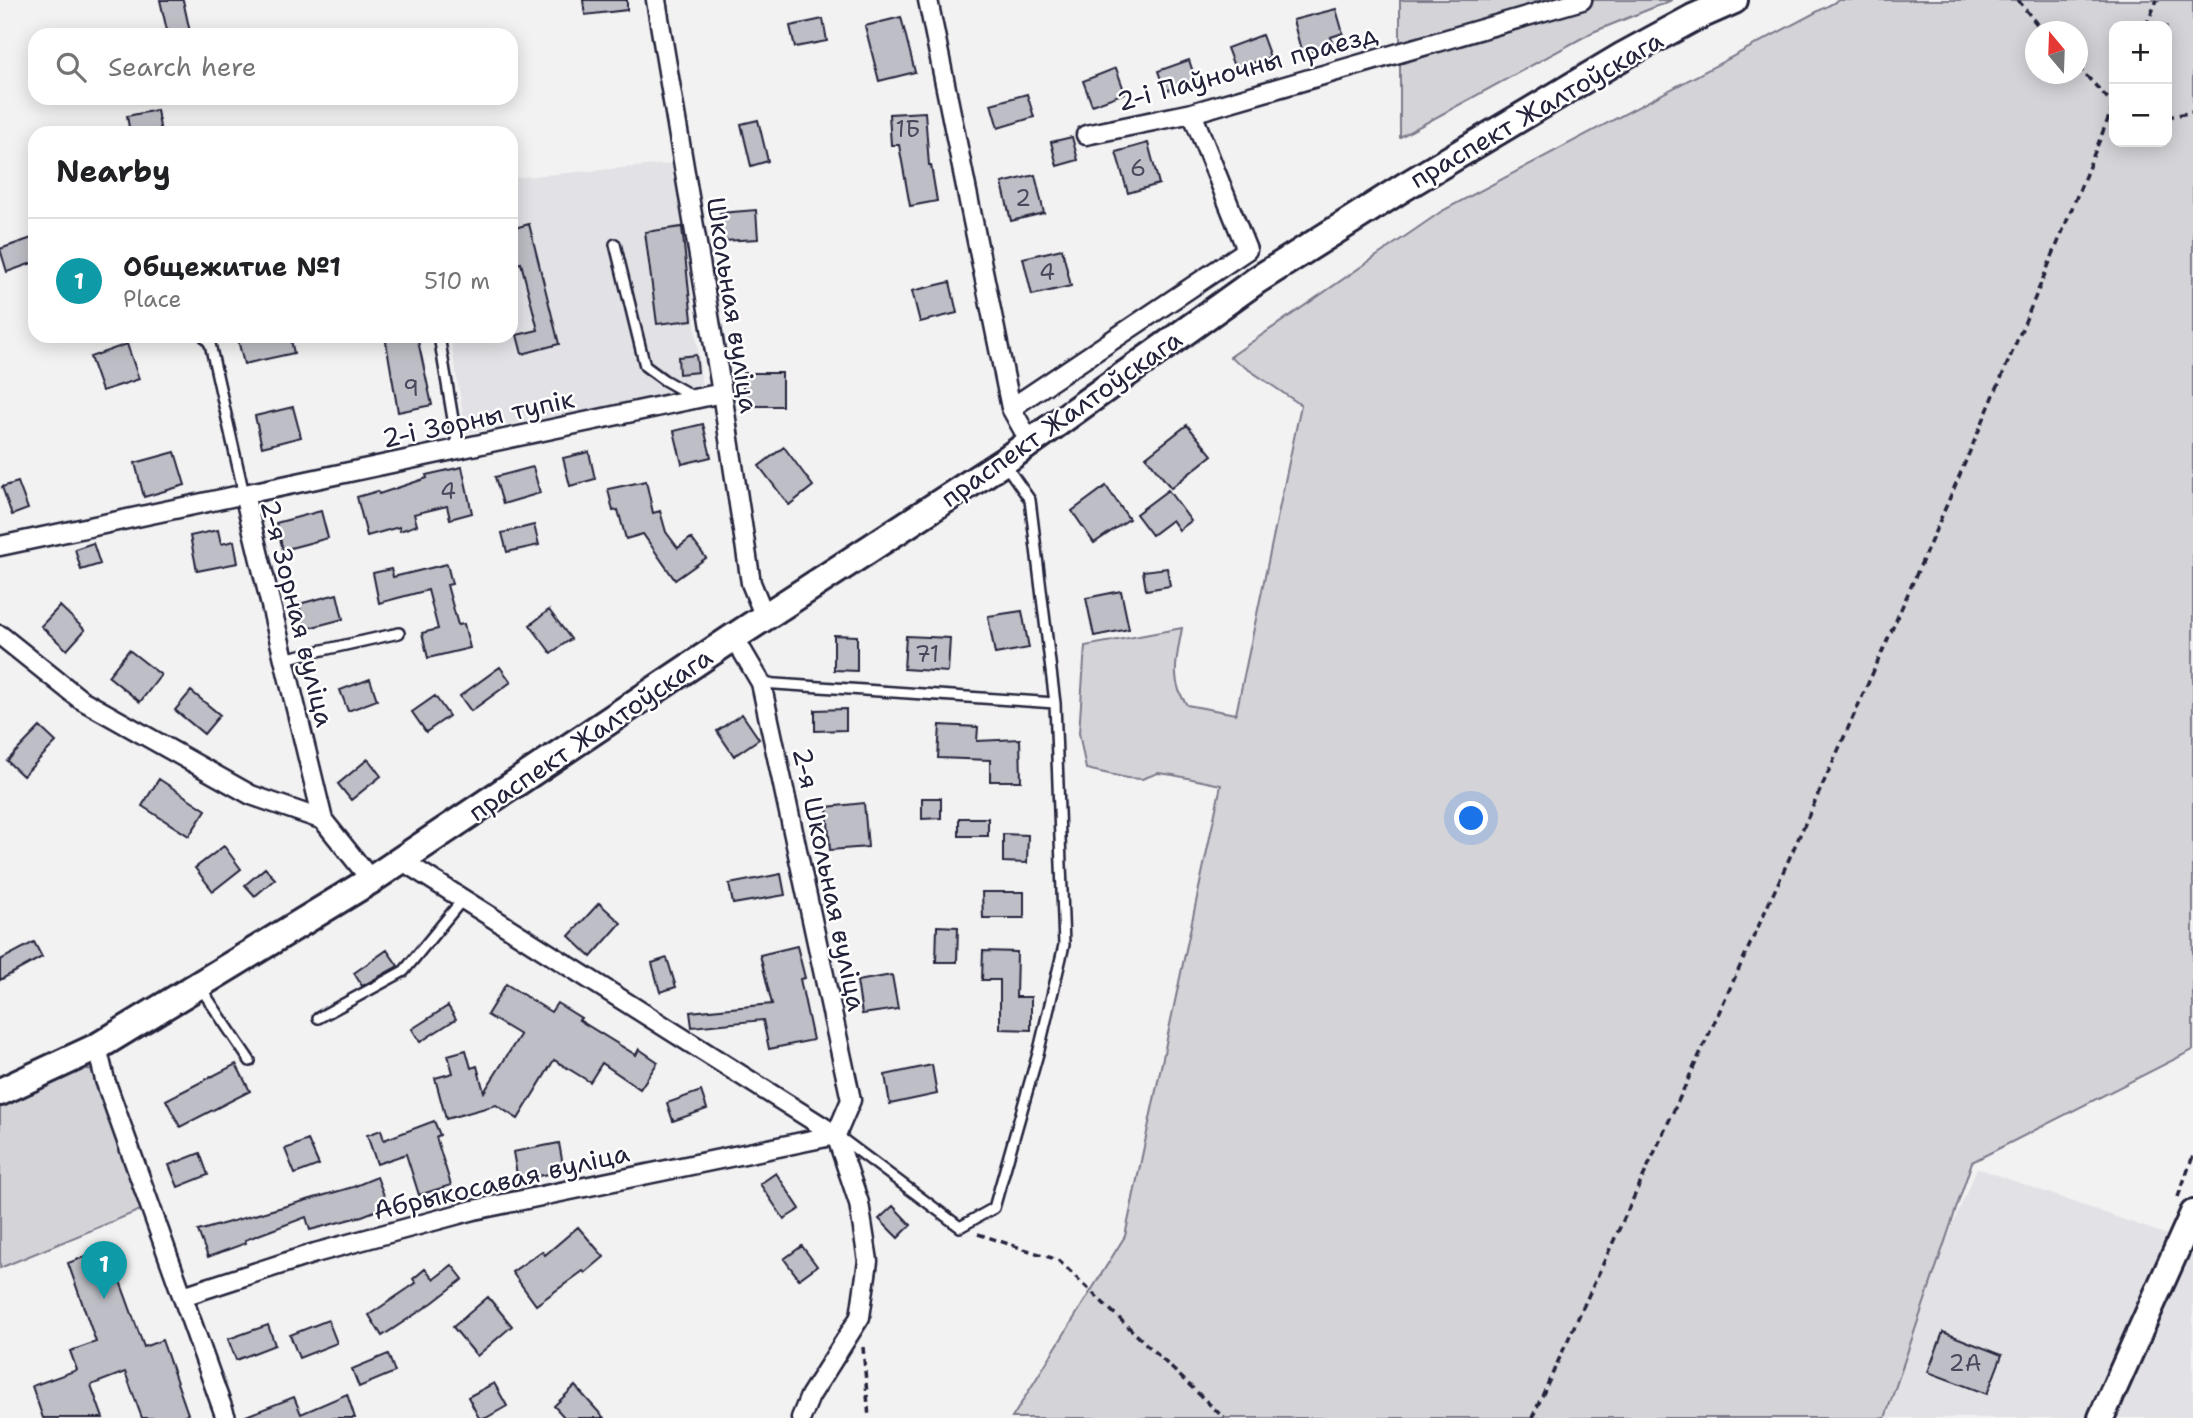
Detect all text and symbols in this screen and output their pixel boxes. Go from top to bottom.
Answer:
street label: 2-і Паўночны праезд [1113,15,1382,119]
north arrow [2025,21,2088,84]
map controls [2109,21,2172,147]
button: + [2109,21,2172,84]
street label: праспект Жалтоўскага [1403,22,1669,196]
search box [28,28,518,105]
icon: search [52,48,90,86]
text: Search here [108,49,257,84]
button: − [2109,84,2172,147]
house number: 1Б [896,114,920,144]
text: Nearby [56,151,171,192]
house number: 6 [1130,153,1146,183]
house number: 2 [1015,183,1031,213]
street label: Школьная вуліца [699,195,767,415]
text: Общежитие №1 [123,249,341,284]
house number: 4 [1039,257,1055,287]
text: 1 [74,266,84,296]
text: 510 m [424,266,490,296]
text: Place [123,284,182,314]
street label: праспект Жалтоўскага [933,321,1189,515]
house number: 9 [403,373,419,403]
street label: 2-і Зорны тупік [379,380,578,455]
house number: 4 [440,476,456,506]
street label: 2-я Зорная вуліца [253,496,343,730]
street label: праспект Жалтоўскага [461,639,719,829]
house number: 71 [915,639,939,669]
street label: 2-я Школьная вуліца [785,744,875,1014]
your location [1454,801,1488,835]
street label: Абрыкосавая вуліца [370,1135,632,1227]
pin: 1 [81,1241,127,1299]
house number: 2А [1949,1348,1981,1378]

